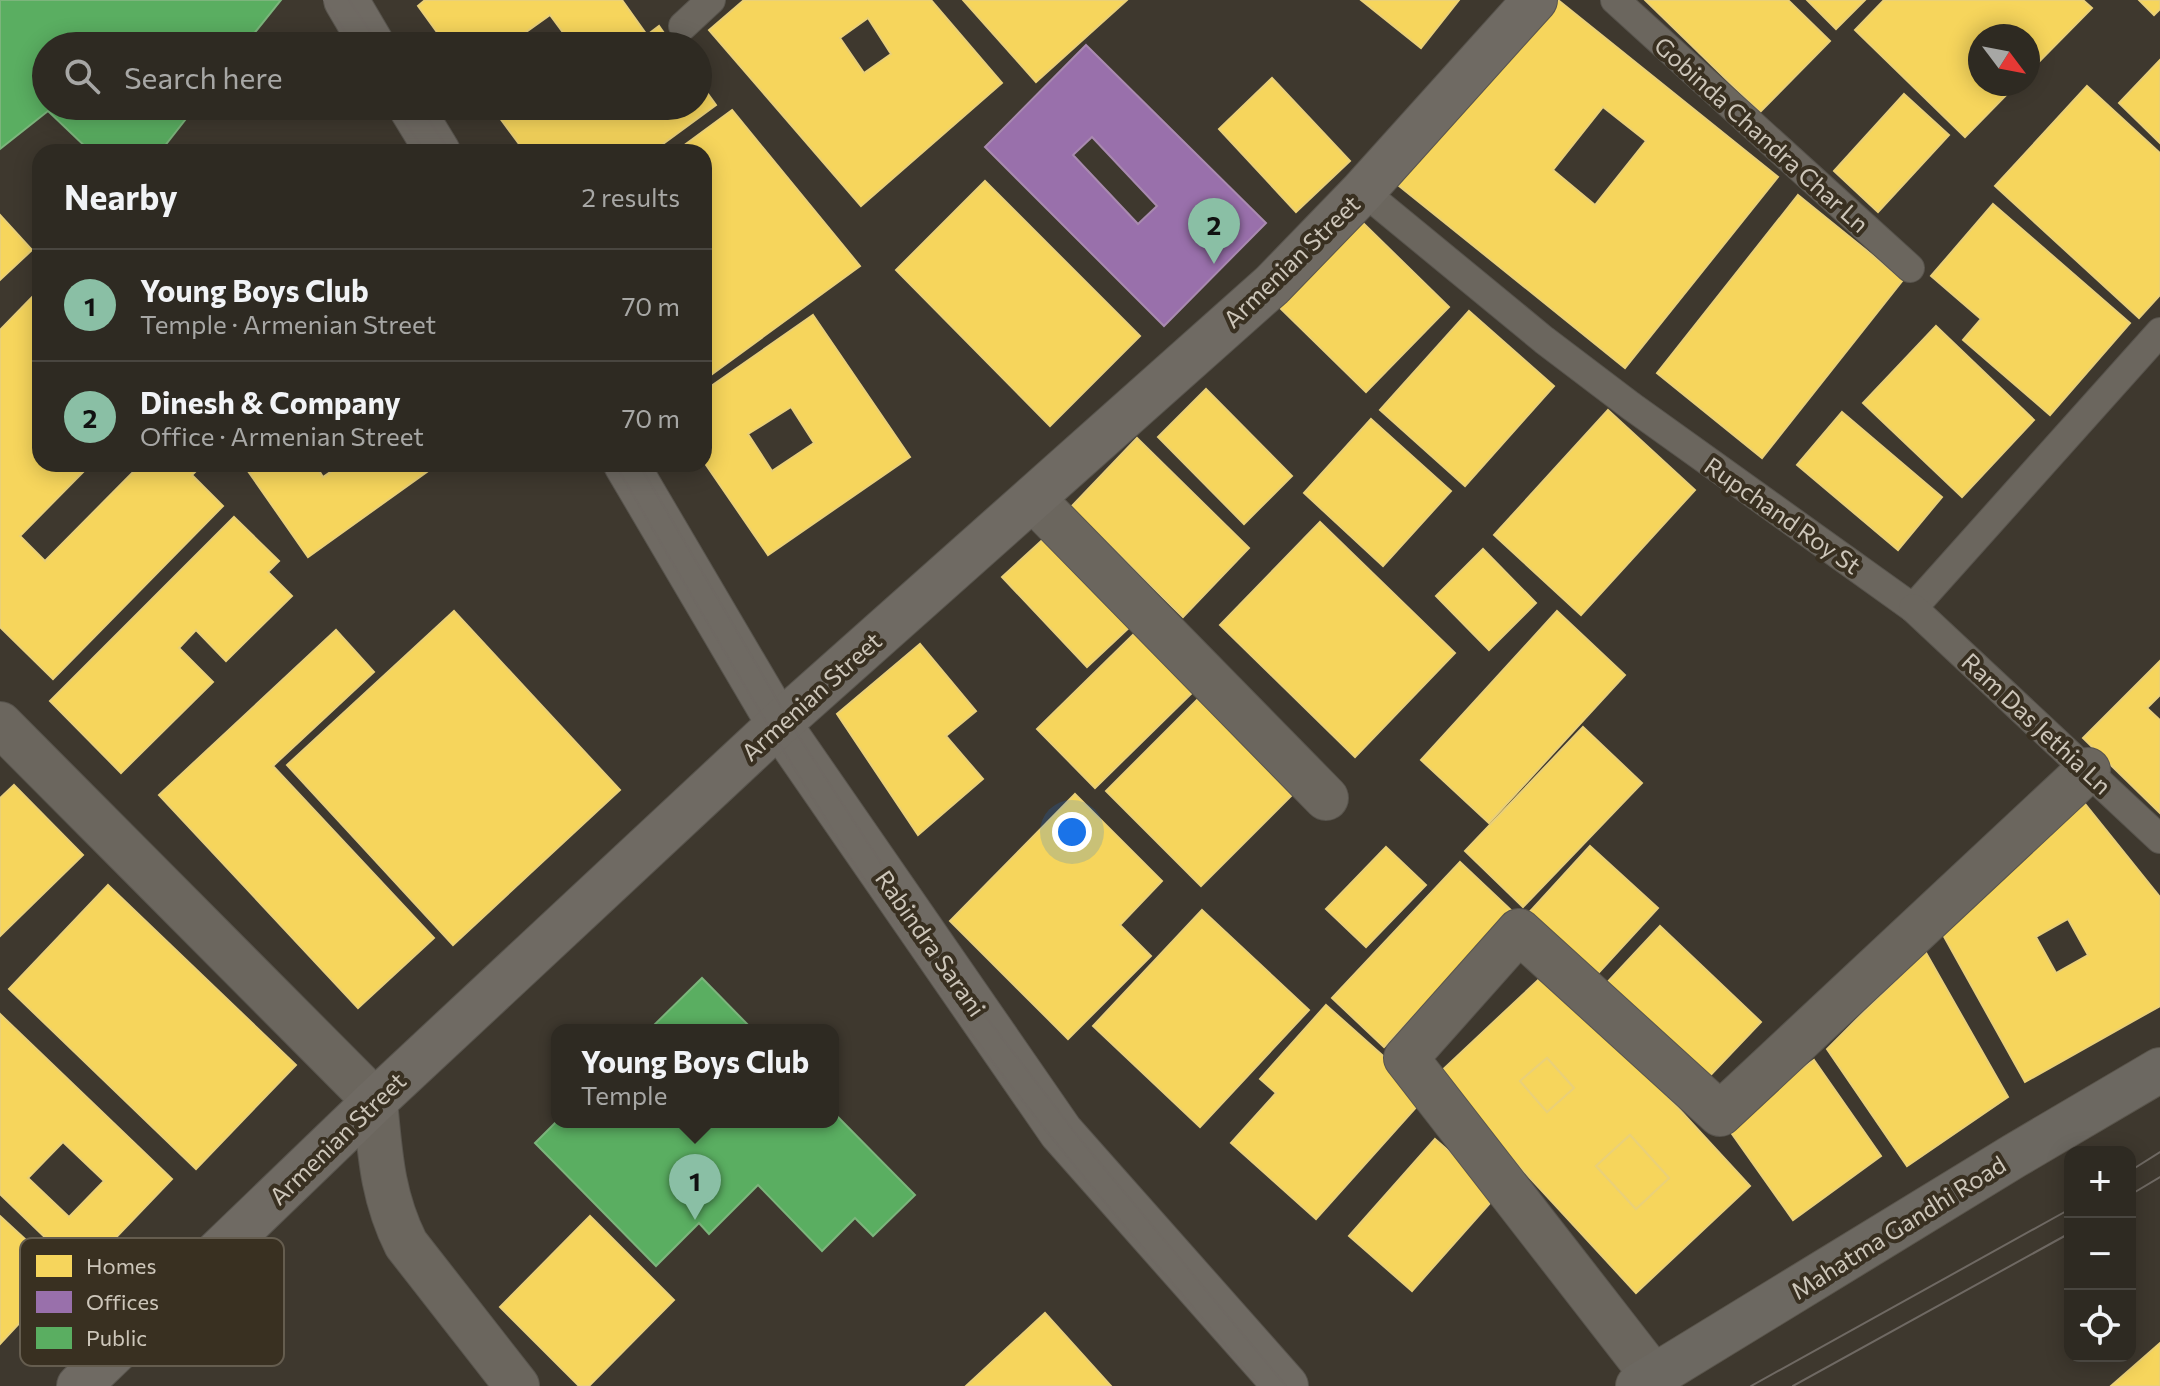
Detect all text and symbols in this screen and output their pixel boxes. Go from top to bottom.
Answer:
north arrow [1968,24,2040,96]
street label: Gobinda Chandra Char Ln [1649,30,1875,238]
search box [32,32,712,120]
icon: search [60,54,104,98]
text: Search here [124,58,283,95]
text: Nearby [64,175,178,217]
text: 2 results [582,181,680,212]
street label: Armenian Street [1217,188,1365,333]
pin: 2 [1188,198,1240,264]
text: Young Boys Club [140,271,369,308]
text: 1 [84,290,96,321]
text: 70 m [622,290,680,321]
text: Temple · Armenian Street [140,308,436,339]
text: Dinesh & Company [140,383,401,420]
text: 2 [83,402,97,433]
text: 70 m [622,402,680,433]
text: Office · Armenian Street [140,420,424,451]
street label: Rupchand Roy St [1699,450,1867,580]
street label: Armenian Street [735,625,887,766]
street label: Ram Das Jethia Ln [1956,646,2118,800]
your location [1052,812,1092,852]
street label: Rabindra Sarani [870,864,992,1022]
popup [551,1024,839,1128]
text: Young Boys Club [581,1042,809,1079]
street label: Armenian Street [263,1065,411,1210]
text: Temple [581,1079,667,1110]
map controls [2064,1146,2136,1362]
button: + [2064,1146,2136,1218]
street label: Mahatma Gandhi Road [1785,1149,2011,1305]
pin: 1 [669,1154,721,1220]
button: − [2064,1218,2136,1290]
legend [20,1238,284,1366]
text: Homes [86,1252,156,1279]
text: Offices [86,1288,159,1315]
button: locate [2064,1290,2136,1362]
text: Public [86,1324,147,1351]

